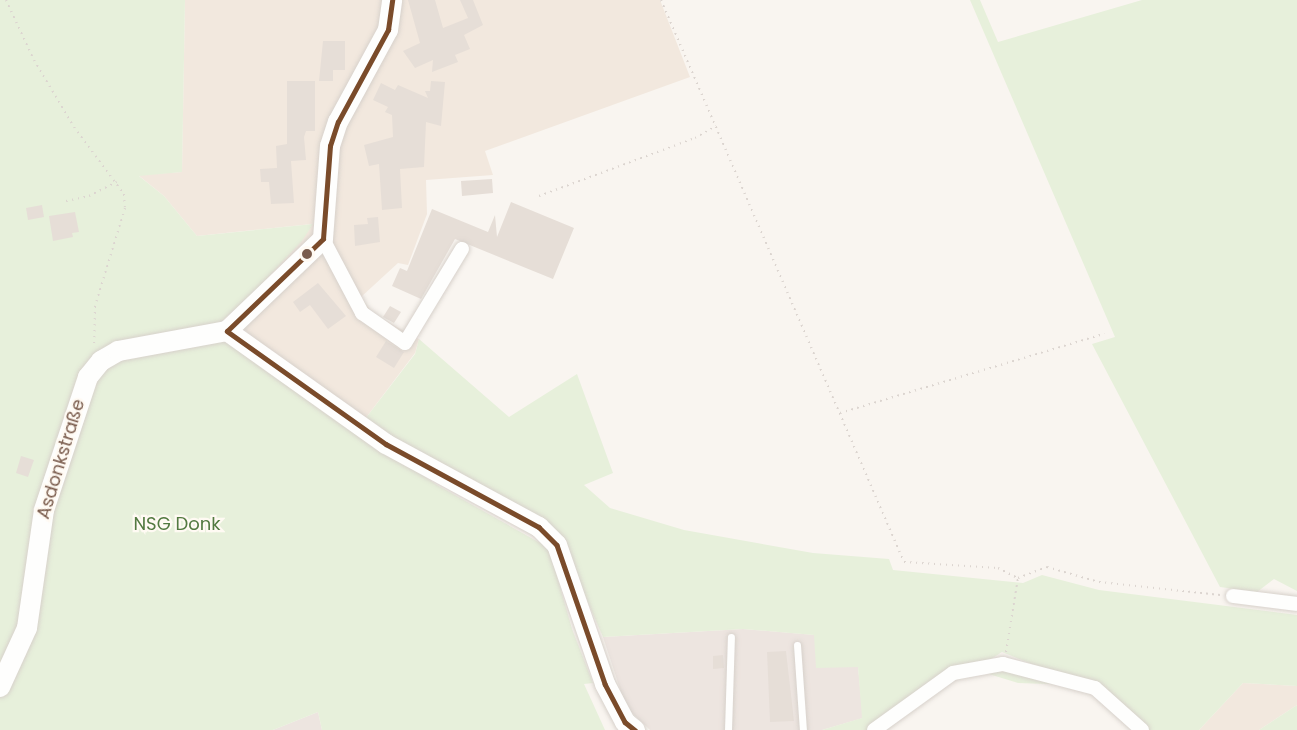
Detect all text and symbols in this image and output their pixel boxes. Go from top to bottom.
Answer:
unlabelled marker [301,248,313,260]
street label: Asdonkstraße [33,396,89,522]
park label: NSG Donk [133,513,221,535]

